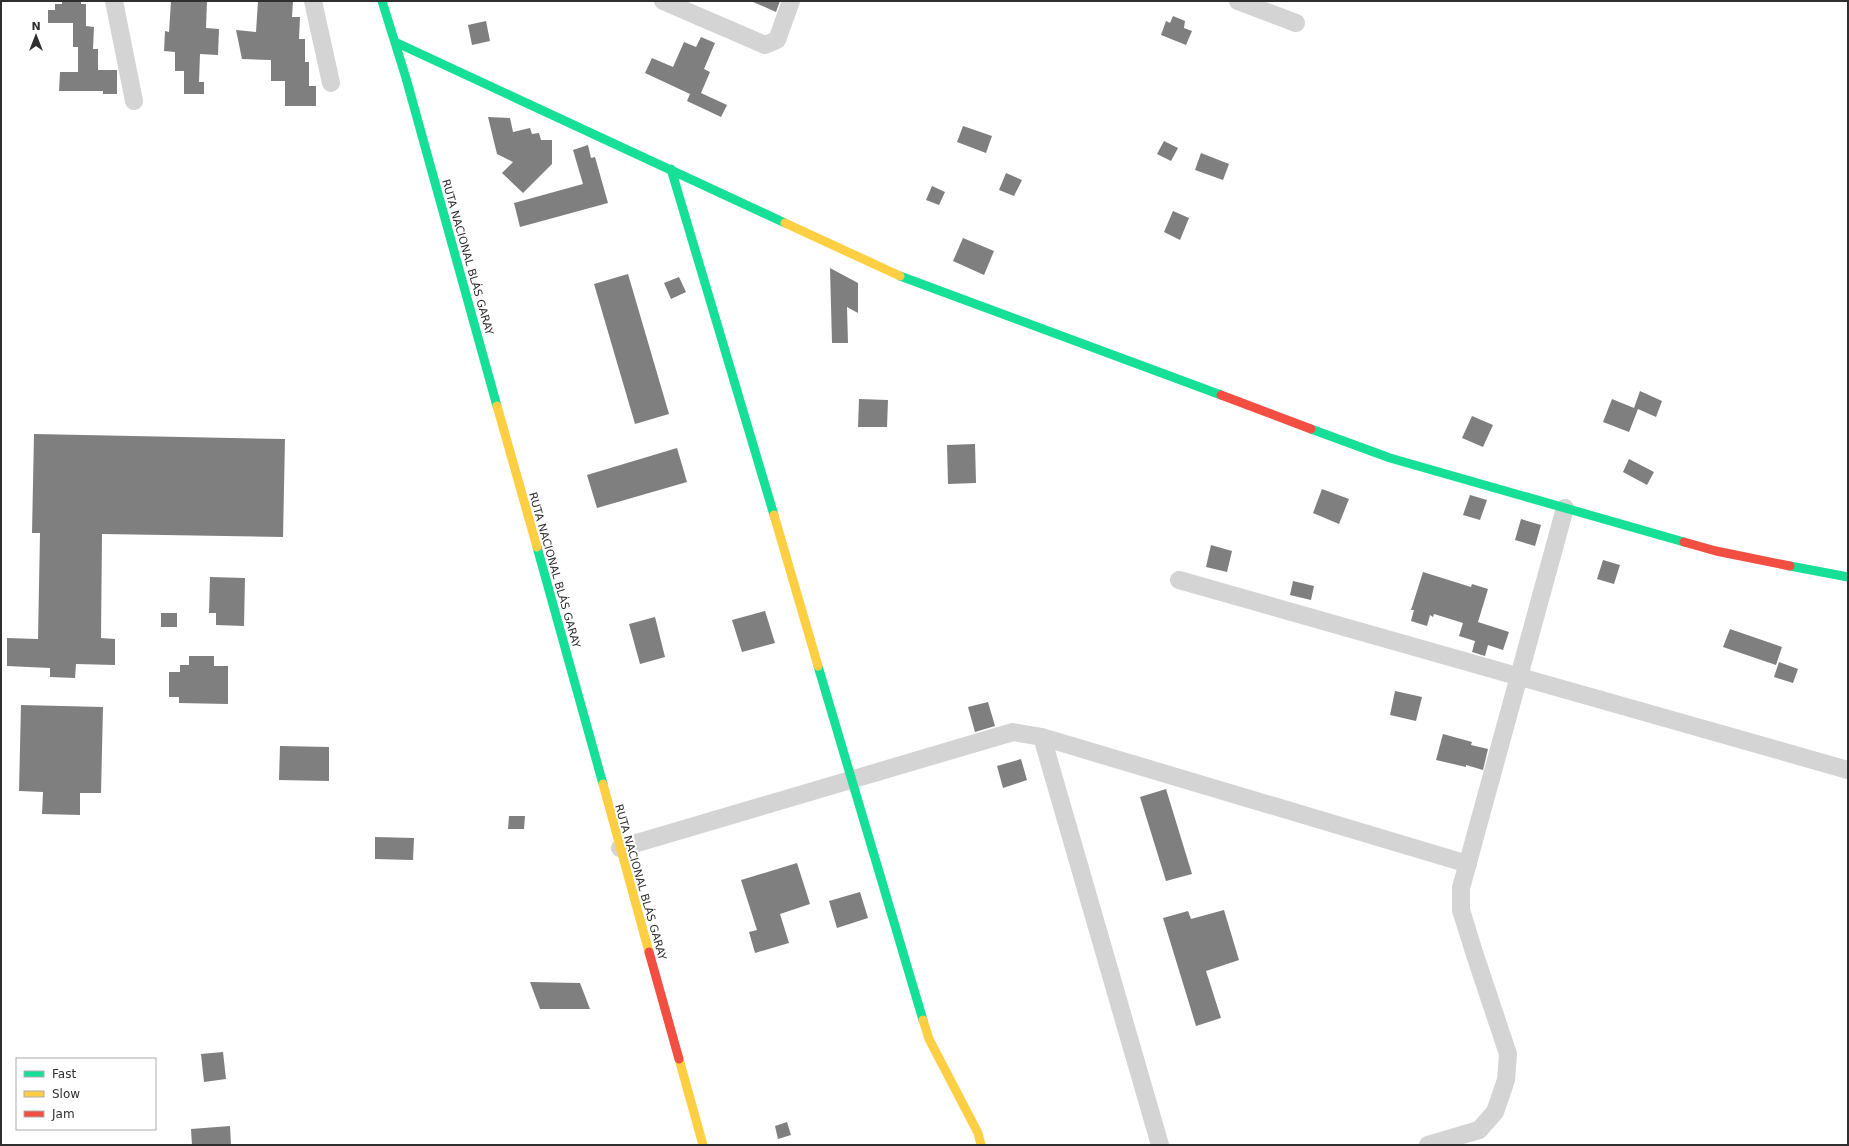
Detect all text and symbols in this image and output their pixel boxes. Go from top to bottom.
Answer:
north arrow [16,16,56,56]
text: N [31,20,41,33]
street label: RUTA NACIONAL BLÁS GARAY [439,178,496,337]
street label: RUTA NACIONAL BLÁS GARAY [526,491,583,650]
street label: RUTA NACIONAL BLÁS GARAY [612,803,669,962]
legend [16,1058,156,1130]
text: Fast [52,1067,76,1081]
text: Slow [52,1087,80,1101]
text: Jam [51,1107,75,1121]

